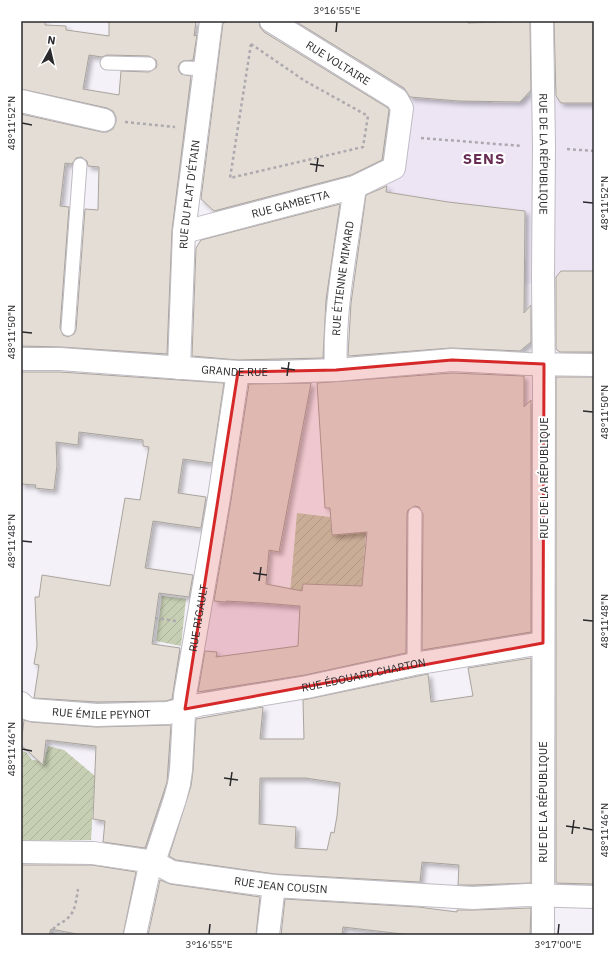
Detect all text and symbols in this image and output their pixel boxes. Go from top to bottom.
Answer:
text: 3°16'55"E [313,4,361,17]
north arrow [30,30,70,70]
text: N [46,33,56,48]
street label: RUE VOLTAIRE [303,38,373,88]
street label: RUE DE LA RÉPUBLIQUE [536,93,551,215]
text: 48°11'52"N [5,96,18,150]
street label: RUE DU PLAT D'ÉTAIN [176,139,203,249]
district label: SENS [463,149,505,168]
text: 48°11'52"N [598,176,611,230]
street label: RUE GAMBETTA [250,187,331,221]
street label: RUE ÉTIENNE MIMARD [329,220,357,336]
text: 48°11'50"N [5,305,18,359]
street label: GRANDE RUE [201,362,268,379]
text: 48°11'50"N [598,385,611,439]
street label: RUE DE LA RÉPUBLIQUE [537,417,551,539]
text: 48°11'48"N [5,514,18,568]
street label: RUE RIGAULT [186,583,211,653]
text: 48°11'48"N [598,594,611,648]
street label: RUE ÉDOUARD CHARTON [301,655,427,695]
street label: RUE ÉMILE PEYNOT [52,705,152,722]
text: 48°11'46"N [5,722,18,776]
street label: RUE DE LA RÉPUBLIQUE [536,741,550,863]
text: 48°11'46"N [598,803,611,857]
street label: RUE JEAN COUSIN [233,874,328,896]
text: 3°16'55"E [185,938,233,951]
text: 3°17'00"E [534,938,582,951]

